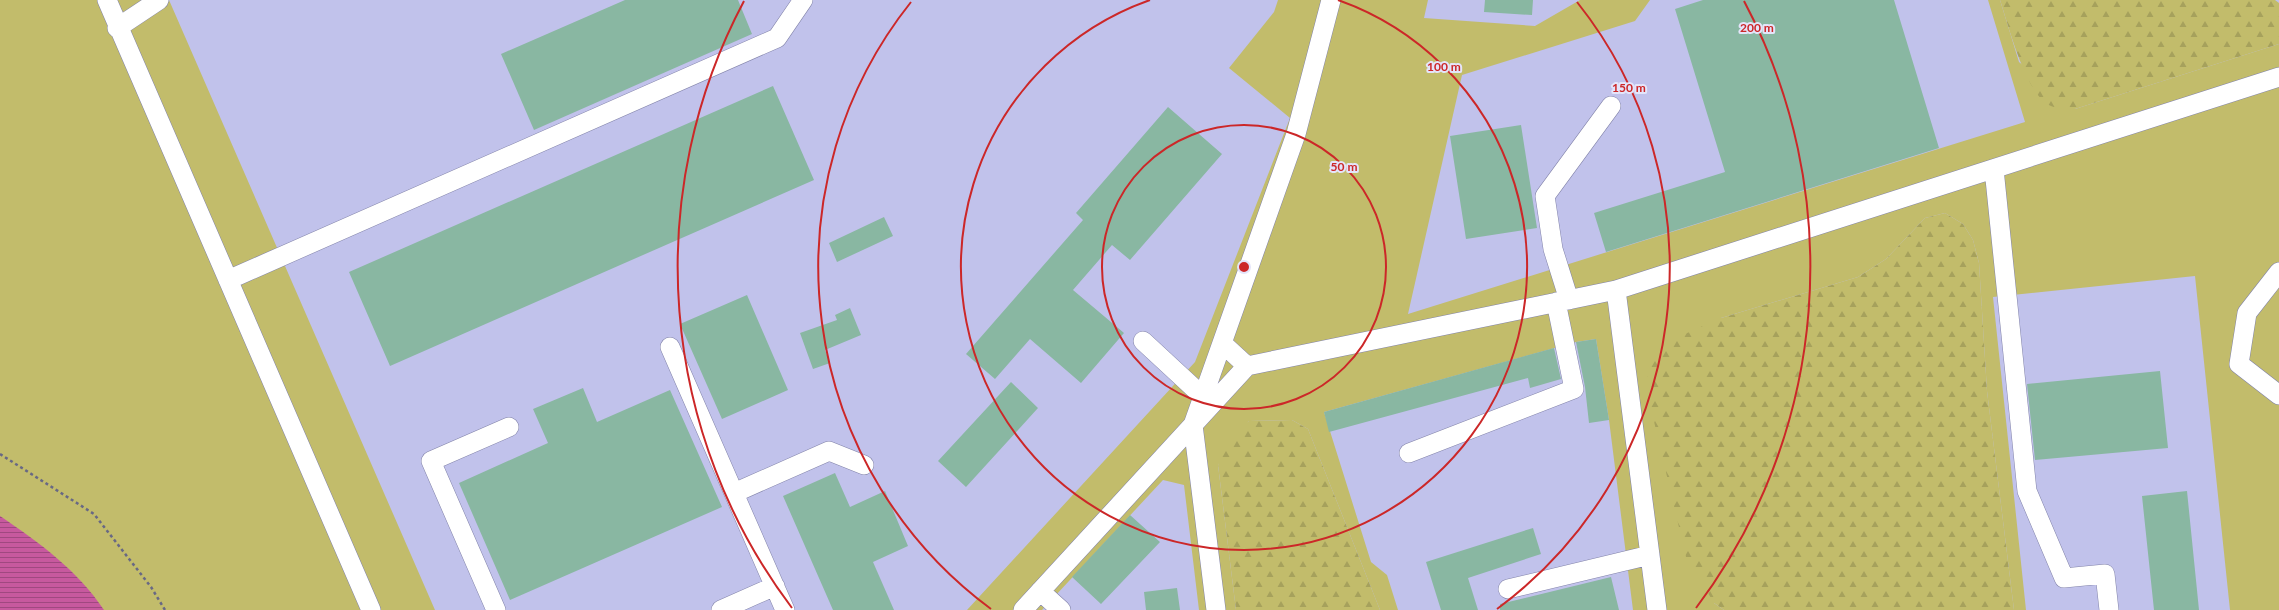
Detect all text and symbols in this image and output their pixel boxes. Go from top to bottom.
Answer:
text: 200 m [1740,20,1774,35]
text: 100 m [1427,59,1461,74]
text: 150 m [1612,80,1646,95]
text: 50 m [1331,159,1357,174]
centre of rings [1237,260,1251,274]

